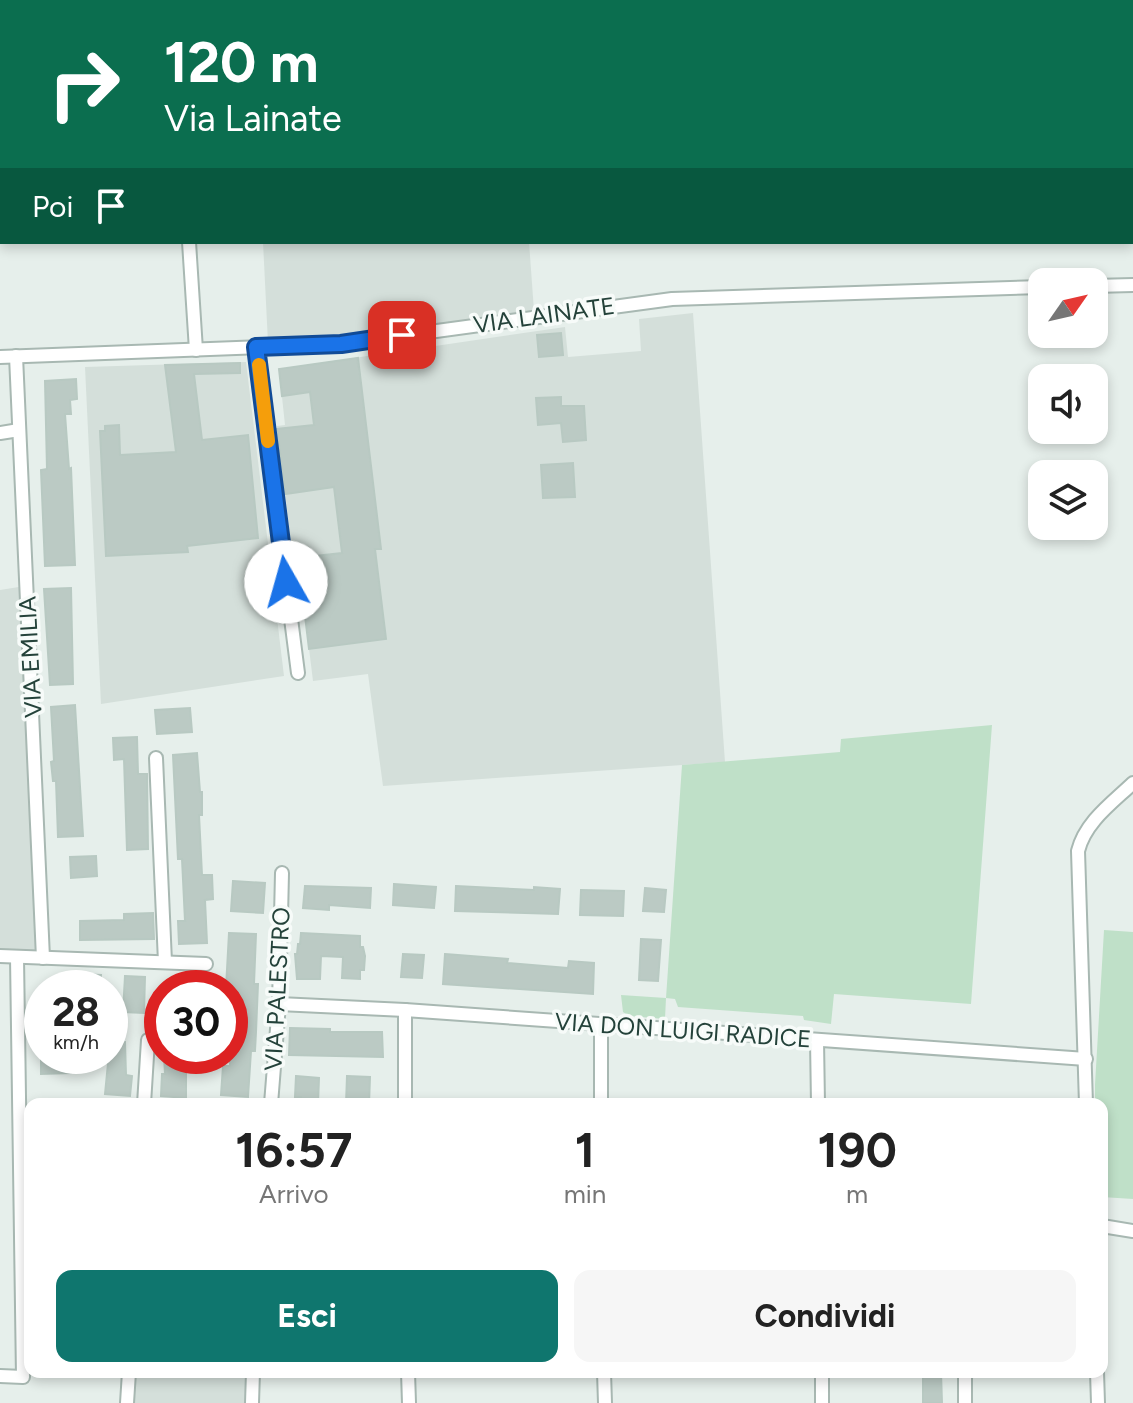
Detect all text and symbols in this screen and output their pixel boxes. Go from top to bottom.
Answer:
text: 120 m [164,29,319,96]
icon: right [32,32,136,136]
text: Via Lainate [164,97,342,140]
icon: arrive [89,184,133,228]
text: Poi [32,188,73,225]
north arrow [1028,268,1108,348]
map controls [1028,268,1108,540]
street label: VIA LAINATE [471,291,617,339]
pin [368,301,436,369]
icon: arrive [380,313,424,357]
button: sound [1028,364,1108,444]
button: layers [1028,460,1108,540]
position arrow [244,540,328,624]
street label: VIA EMILIA [12,595,48,718]
street label: VIA PALESTRO [258,906,296,1072]
speed limit sign: 30 [144,970,248,1074]
text: 28 [52,988,100,1036]
street label: VIA DON LUIGI RADICE [554,1007,812,1053]
text: km/h [53,1030,99,1054]
text: 16:57 [235,1121,352,1179]
text: 1 [575,1121,595,1179]
text: 190 [818,1121,897,1179]
text: Arrivo [259,1178,329,1210]
text: min [564,1178,606,1210]
text: m [846,1178,868,1210]
button: Esci [56,1270,558,1362]
button: Condividi [574,1270,1076,1362]

